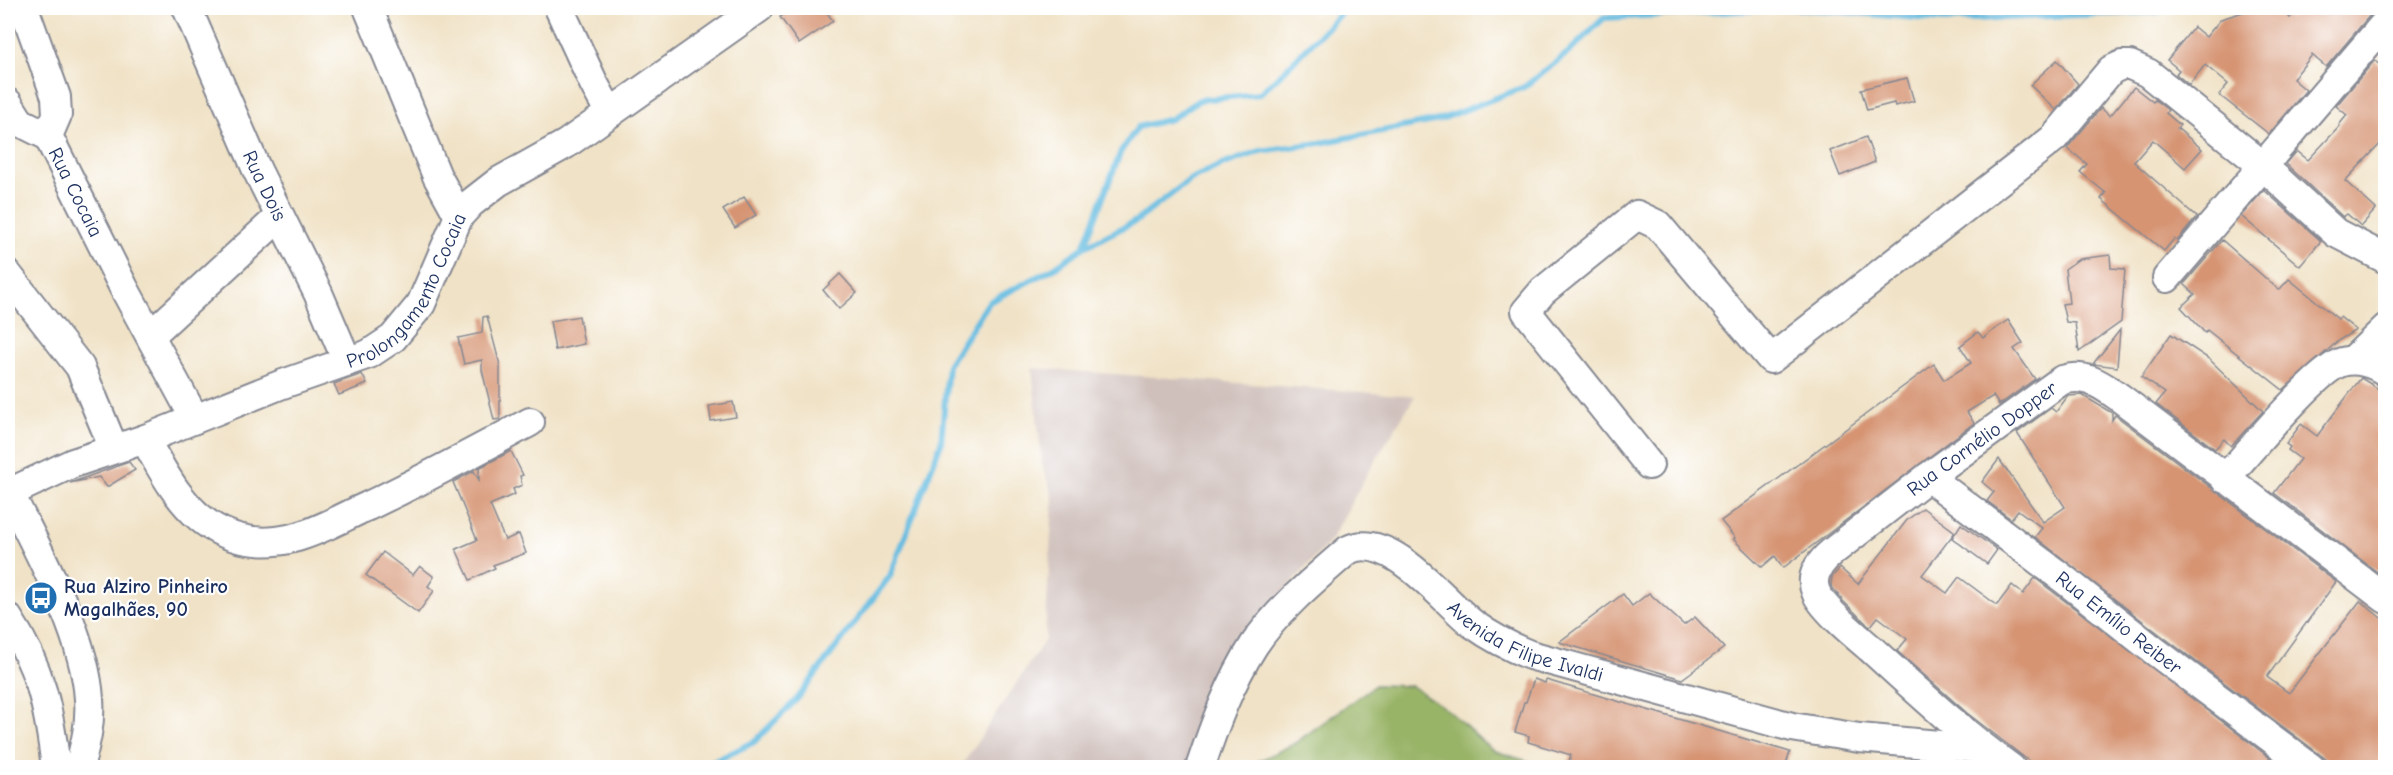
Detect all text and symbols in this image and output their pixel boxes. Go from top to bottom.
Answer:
street label: Rua Cocaia [44,143,108,240]
street label: Rua Dois [238,147,292,225]
street label: Prolongamento Cocaia [343,209,470,373]
street label: Rua Cornélio Dopper [1902,376,2061,501]
street label: Rua Emílio Reiber [2052,566,2186,679]
place label: Rua Alziro Pinheiro Magalhães, 90 [64,575,228,621]
bus stop icon: Rua Alziro Pinheiro Magalhães, 90 [23,580,59,616]
street label: Avenida Filipe Ivaldi [1443,596,1606,686]

